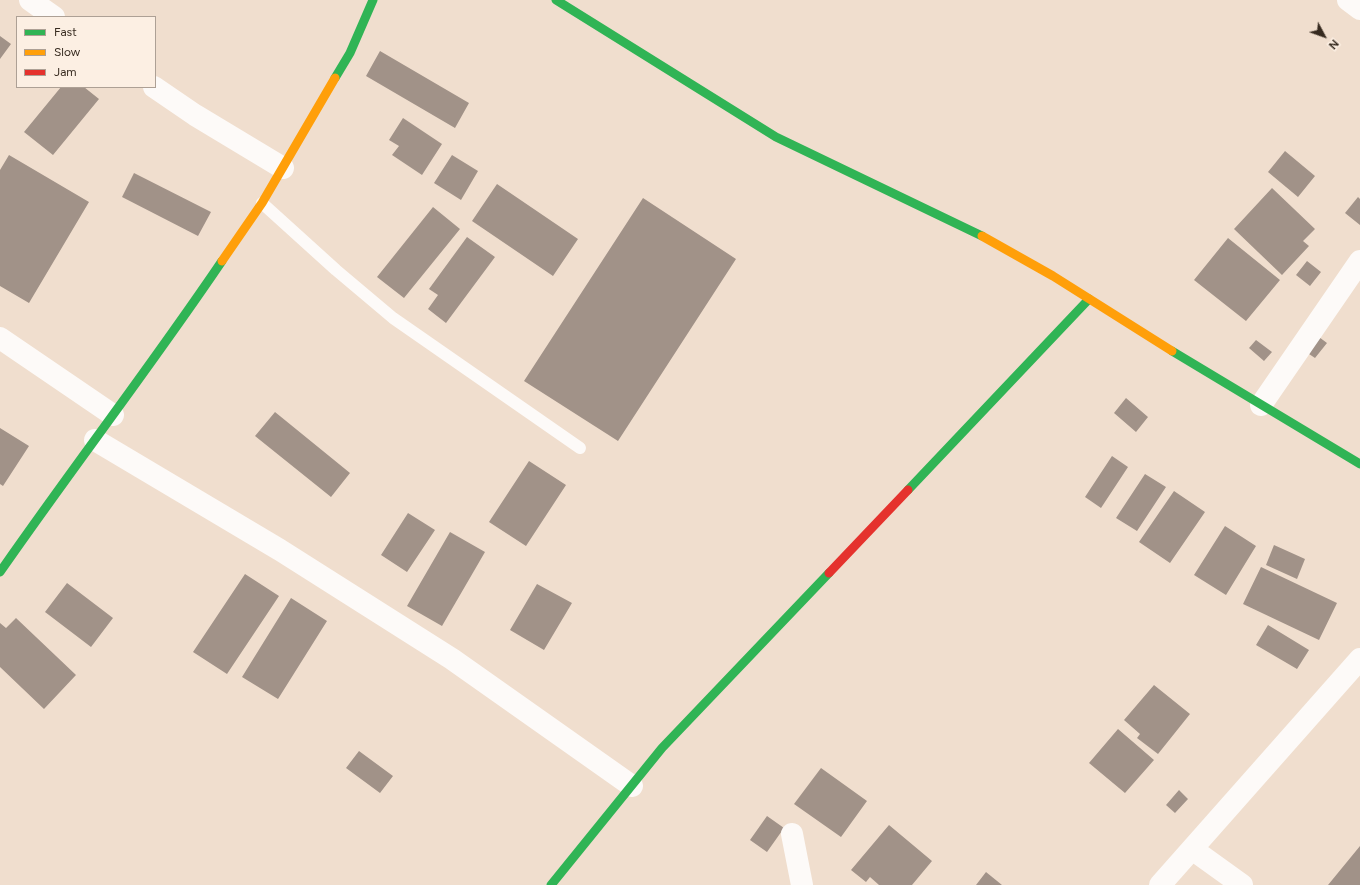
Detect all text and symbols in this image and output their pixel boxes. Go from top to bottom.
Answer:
legend [16,16,156,88]
north arrow [1304,16,1344,56]
text: Fast [54,25,77,39]
text: N [1326,37,1341,52]
text: Slow [54,45,80,59]
text: Jam [54,65,77,79]

